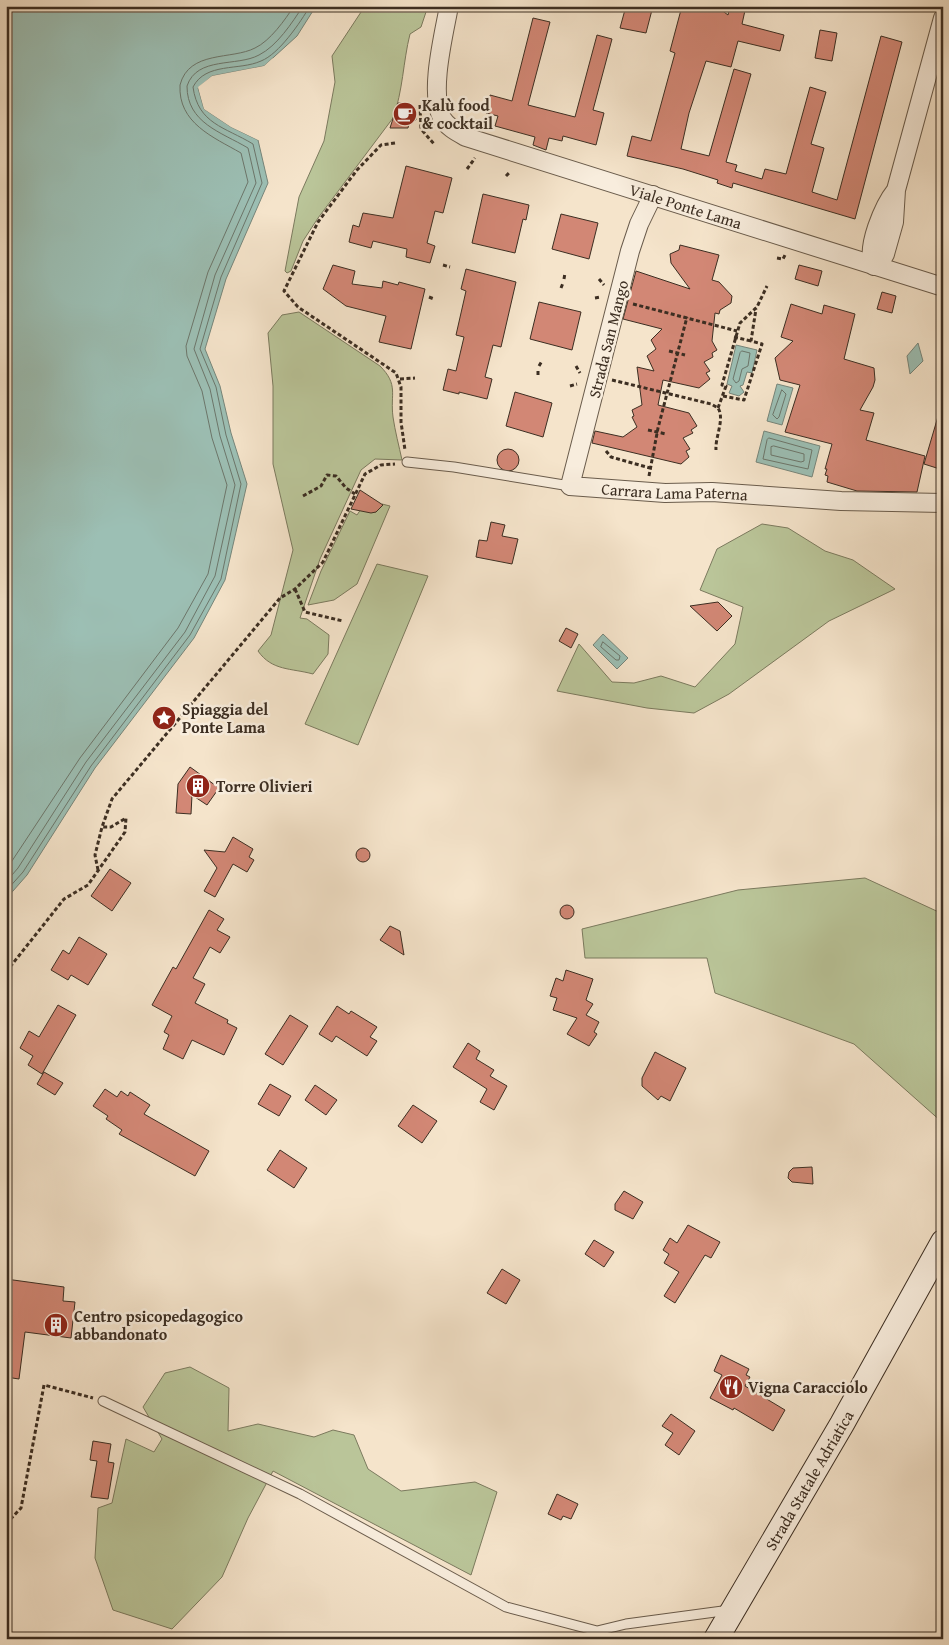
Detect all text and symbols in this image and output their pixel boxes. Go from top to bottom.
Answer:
place label: Kalù food & cocktail [422,93,493,135]
cafe icon: Kalù food & cocktail [392,101,418,127]
street label: Viale Ponte Lama [627,177,745,235]
street label: Strada San Mango [582,278,634,400]
street label: Carrara Lama Paterna [601,476,749,506]
place label: Spiaggia del Ponte Lama [182,697,268,739]
place icon: Spiaggia del Ponte Lama [151,705,177,731]
building icon: Torre Olivieri [185,773,211,799]
place label: Torre Olivieri [216,774,313,798]
place label: Centro psicopedagogico abbandonato [74,1304,243,1346]
building icon: Centro psicopedagogico abbandonato [43,1312,69,1338]
restaurant icon: Vigna Caracciolo [718,1374,744,1400]
place label: Vigna Caracciolo [748,1375,868,1399]
street label: Strada Statale Adriatica [759,1405,860,1555]

